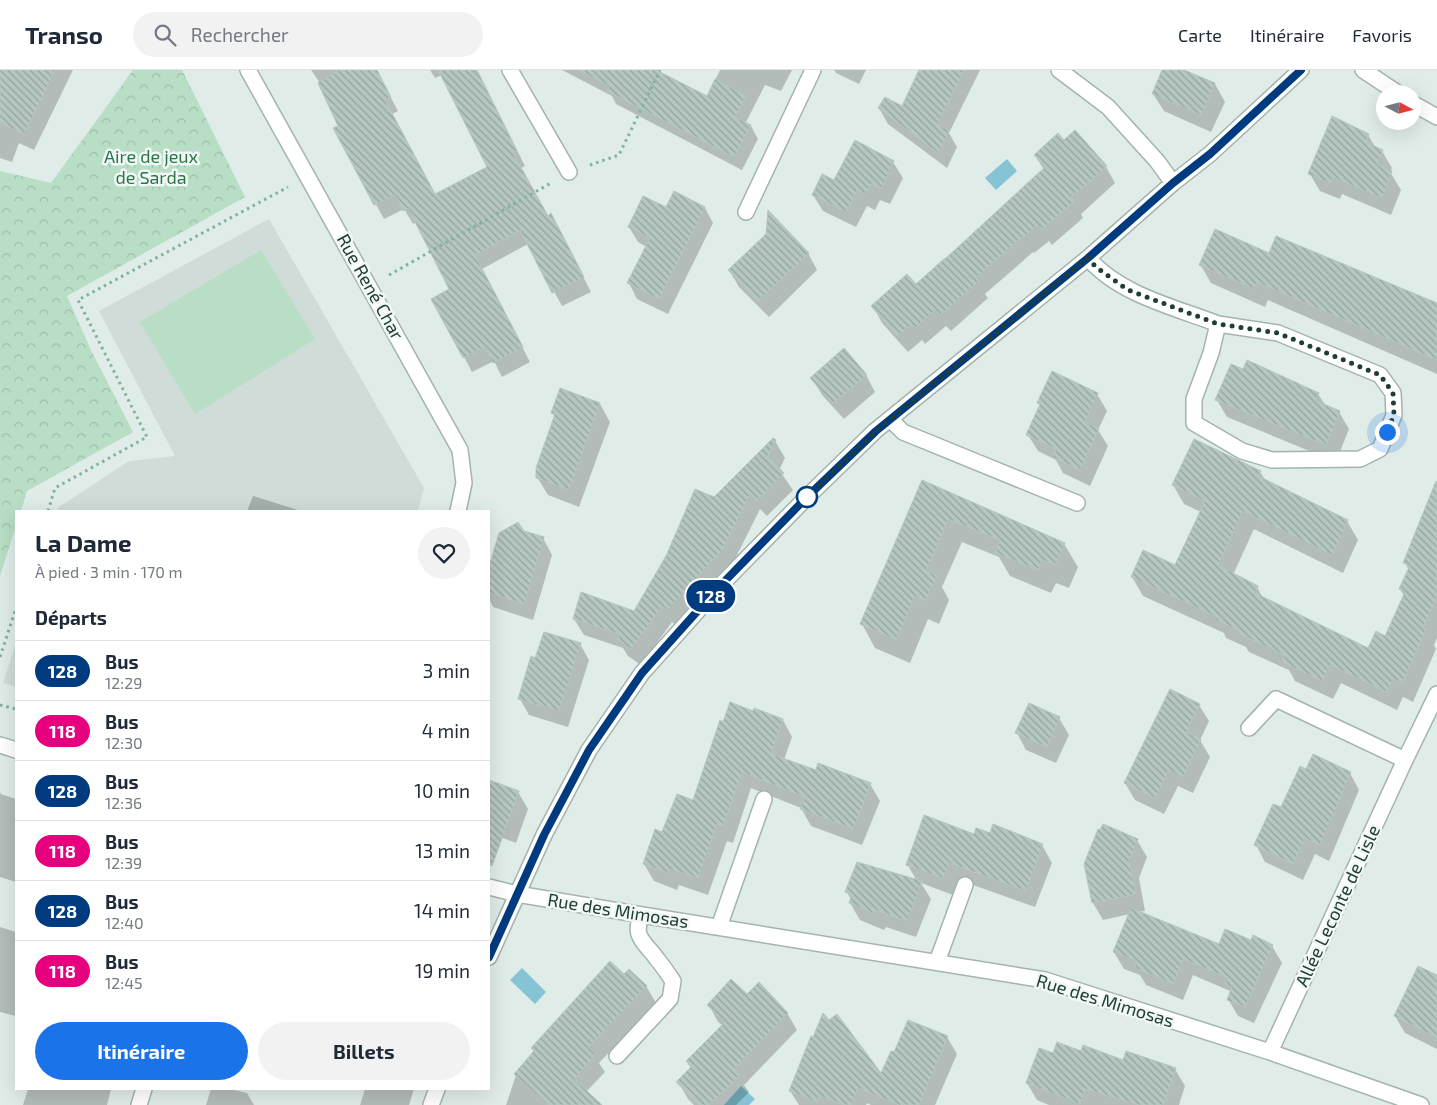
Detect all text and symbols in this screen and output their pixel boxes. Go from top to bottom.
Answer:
search box [133,12,483,57]
text: Transo [25,20,103,49]
icon: search [151,21,179,49]
text: Rechercher [191,23,289,46]
text: Carte [1178,24,1222,46]
text: Itinéraire [1250,24,1324,46]
text: Favoris [1352,24,1412,46]
north arrow [1376,85,1421,130]
map controls [1376,85,1421,130]
park label: Aire de jeux de Sarda [104,145,199,188]
street label: Rue René Char [333,230,409,343]
your location [1375,420,1400,445]
unlabelled marker [796,486,818,508]
button: heart [418,527,470,579]
text: La Dame [35,528,131,557]
text: À pied · 3 min · 170 m [35,562,183,581]
line badge: 128 [682,580,740,612]
text: 128 [696,585,726,607]
text: Départs [35,606,107,629]
text: Bus [105,650,139,673]
text: 3 min [423,659,470,682]
text: 128 [48,660,77,682]
text: 12:29 [105,673,142,692]
text: Bus [105,710,139,733]
text: 4 min [422,719,470,742]
text: 118 [49,720,76,742]
text: 12:30 [105,733,143,752]
text: Bus [105,770,139,793]
text: 10 min [414,779,470,802]
text: 128 [48,780,77,802]
text: 12:36 [105,793,142,812]
street label: Allée Leconte de Lisle [1290,821,1384,990]
text: Bus [105,830,139,853]
text: 13 min [415,839,470,862]
text: 118 [49,840,76,862]
text: 12:39 [105,853,142,872]
street label: Rue des Mimosas [546,888,690,932]
text: Bus [105,890,139,913]
text: 14 min [414,899,470,922]
text: 128 [48,900,77,922]
text: 12:40 [105,913,144,932]
text: Bus [105,950,139,973]
text: 19 min [415,959,470,982]
text: 118 [49,960,76,982]
street label: Rue des Mimosas [1034,969,1177,1031]
text: 12:45 [105,973,143,992]
button: Itinéraire [35,1022,248,1080]
button: Billets [258,1022,470,1080]

